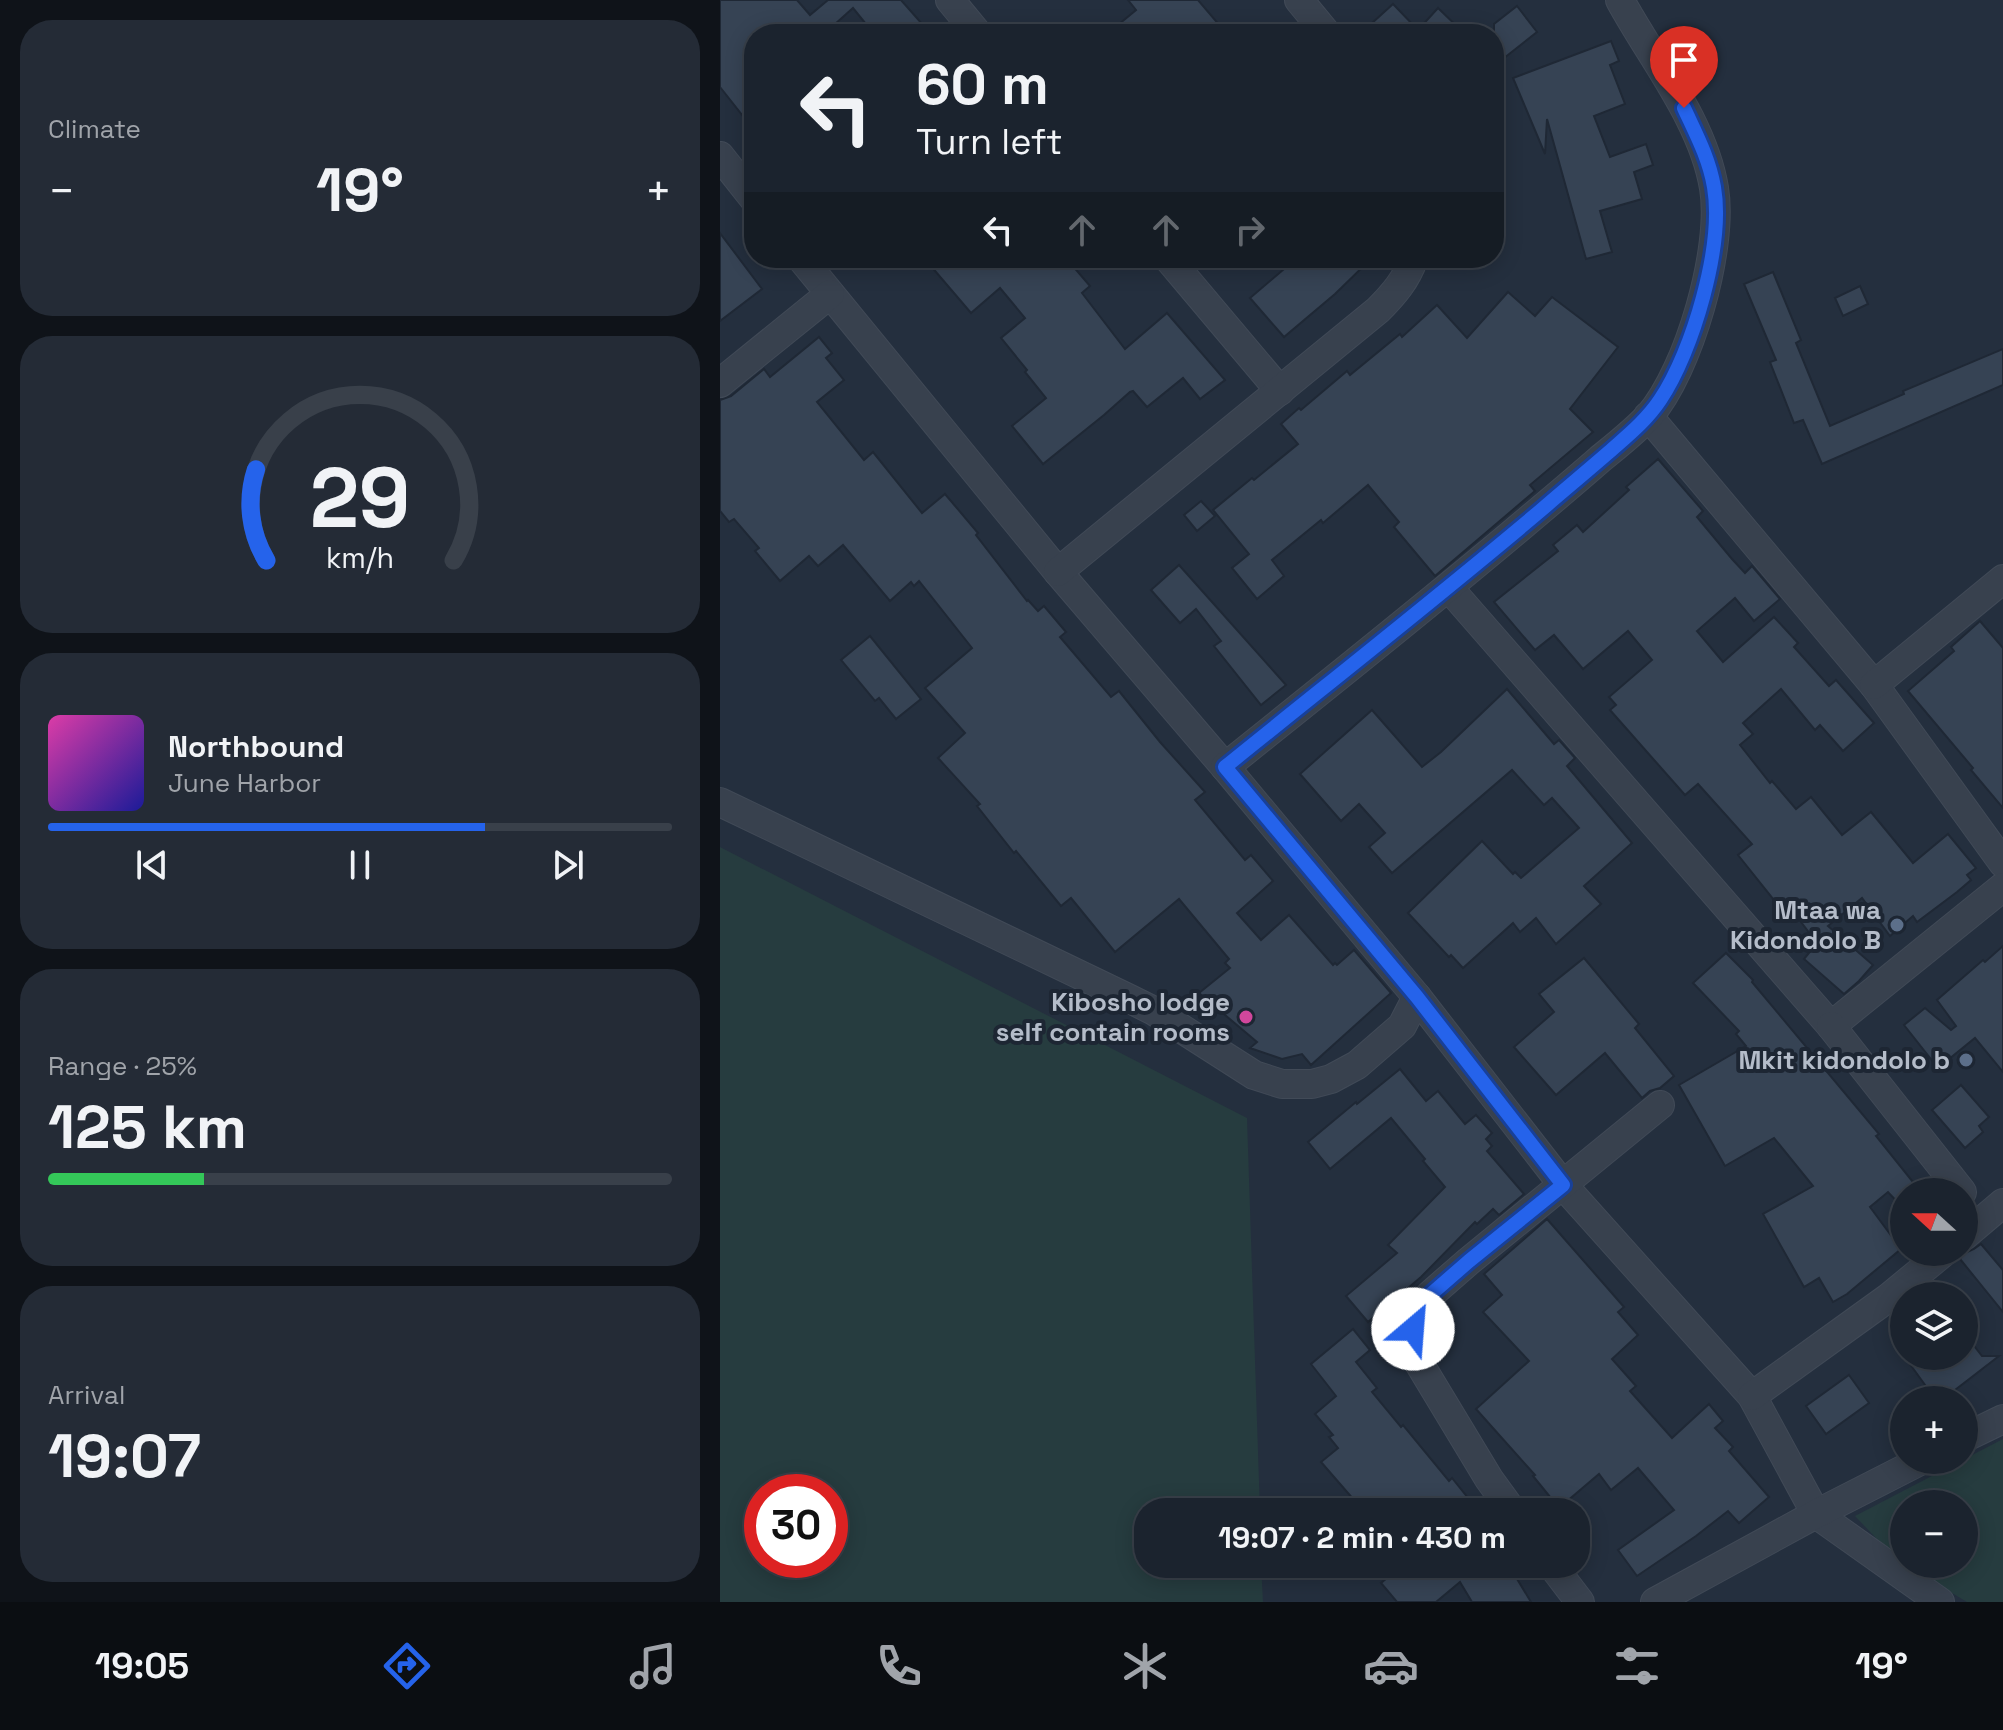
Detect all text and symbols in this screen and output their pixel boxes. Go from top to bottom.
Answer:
pin [1650,26,1718,108]
icon: arrive [1662,38,1706,82]
text: 60 m [916,49,1049,120]
icon: left [784,56,888,160]
text: Climate [48,112,141,146]
text: Turn left [916,119,1063,165]
text: 19° [316,152,404,229]
text: − [48,163,75,219]
text: + [645,163,672,219]
icon: left [976,208,1020,252]
icon: ahead [1060,208,1104,252]
icon: ahead [1144,208,1188,252]
icon: right [1228,208,1272,252]
text: 29 [310,444,410,550]
text: km/h [326,540,394,576]
text: Northbound [168,727,344,766]
text: June Harbor [168,766,321,800]
icon: previous [130,843,174,887]
icon: pause [338,843,382,887]
icon: next [546,843,590,887]
place label: Mtaa wa Kidondolo B [1730,893,1881,957]
marker: Mtaa wa Kidondolo B [1888,916,1906,934]
place label: Kibosho lodge self contain rooms [996,985,1230,1049]
marker: Kibosho lodge self contain rooms [1237,1008,1255,1026]
place label: Mkit kidondolo b [1738,1043,1950,1077]
text: Range · 25% [48,1049,197,1083]
marker: Mkit kidondolo b [1957,1051,1975,1069]
text: 125 km [48,1089,247,1166]
north arrow [1890,1178,1978,1266]
map controls [1890,1178,1978,1578]
button: layers [1890,1282,1978,1370]
position arrow [1371,1287,1455,1371]
text: Arrival [48,1378,125,1412]
button: + [1890,1386,1978,1474]
text: 19:07 [48,1418,201,1495]
speed limit sign: 30 [744,1474,848,1578]
button: − [1890,1490,1978,1578]
text: 19:07 · 2 min · 430 m [1218,1518,1506,1557]
icon: directions [379,1638,435,1694]
icon: music [625,1638,681,1694]
icon: phone [871,1638,927,1694]
icon: climate [1117,1638,1173,1694]
icon: car [1363,1638,1419,1694]
icon: filters [1609,1638,1665,1694]
text: 19:05 [95,1643,189,1689]
text: 19° [1855,1643,1908,1689]

